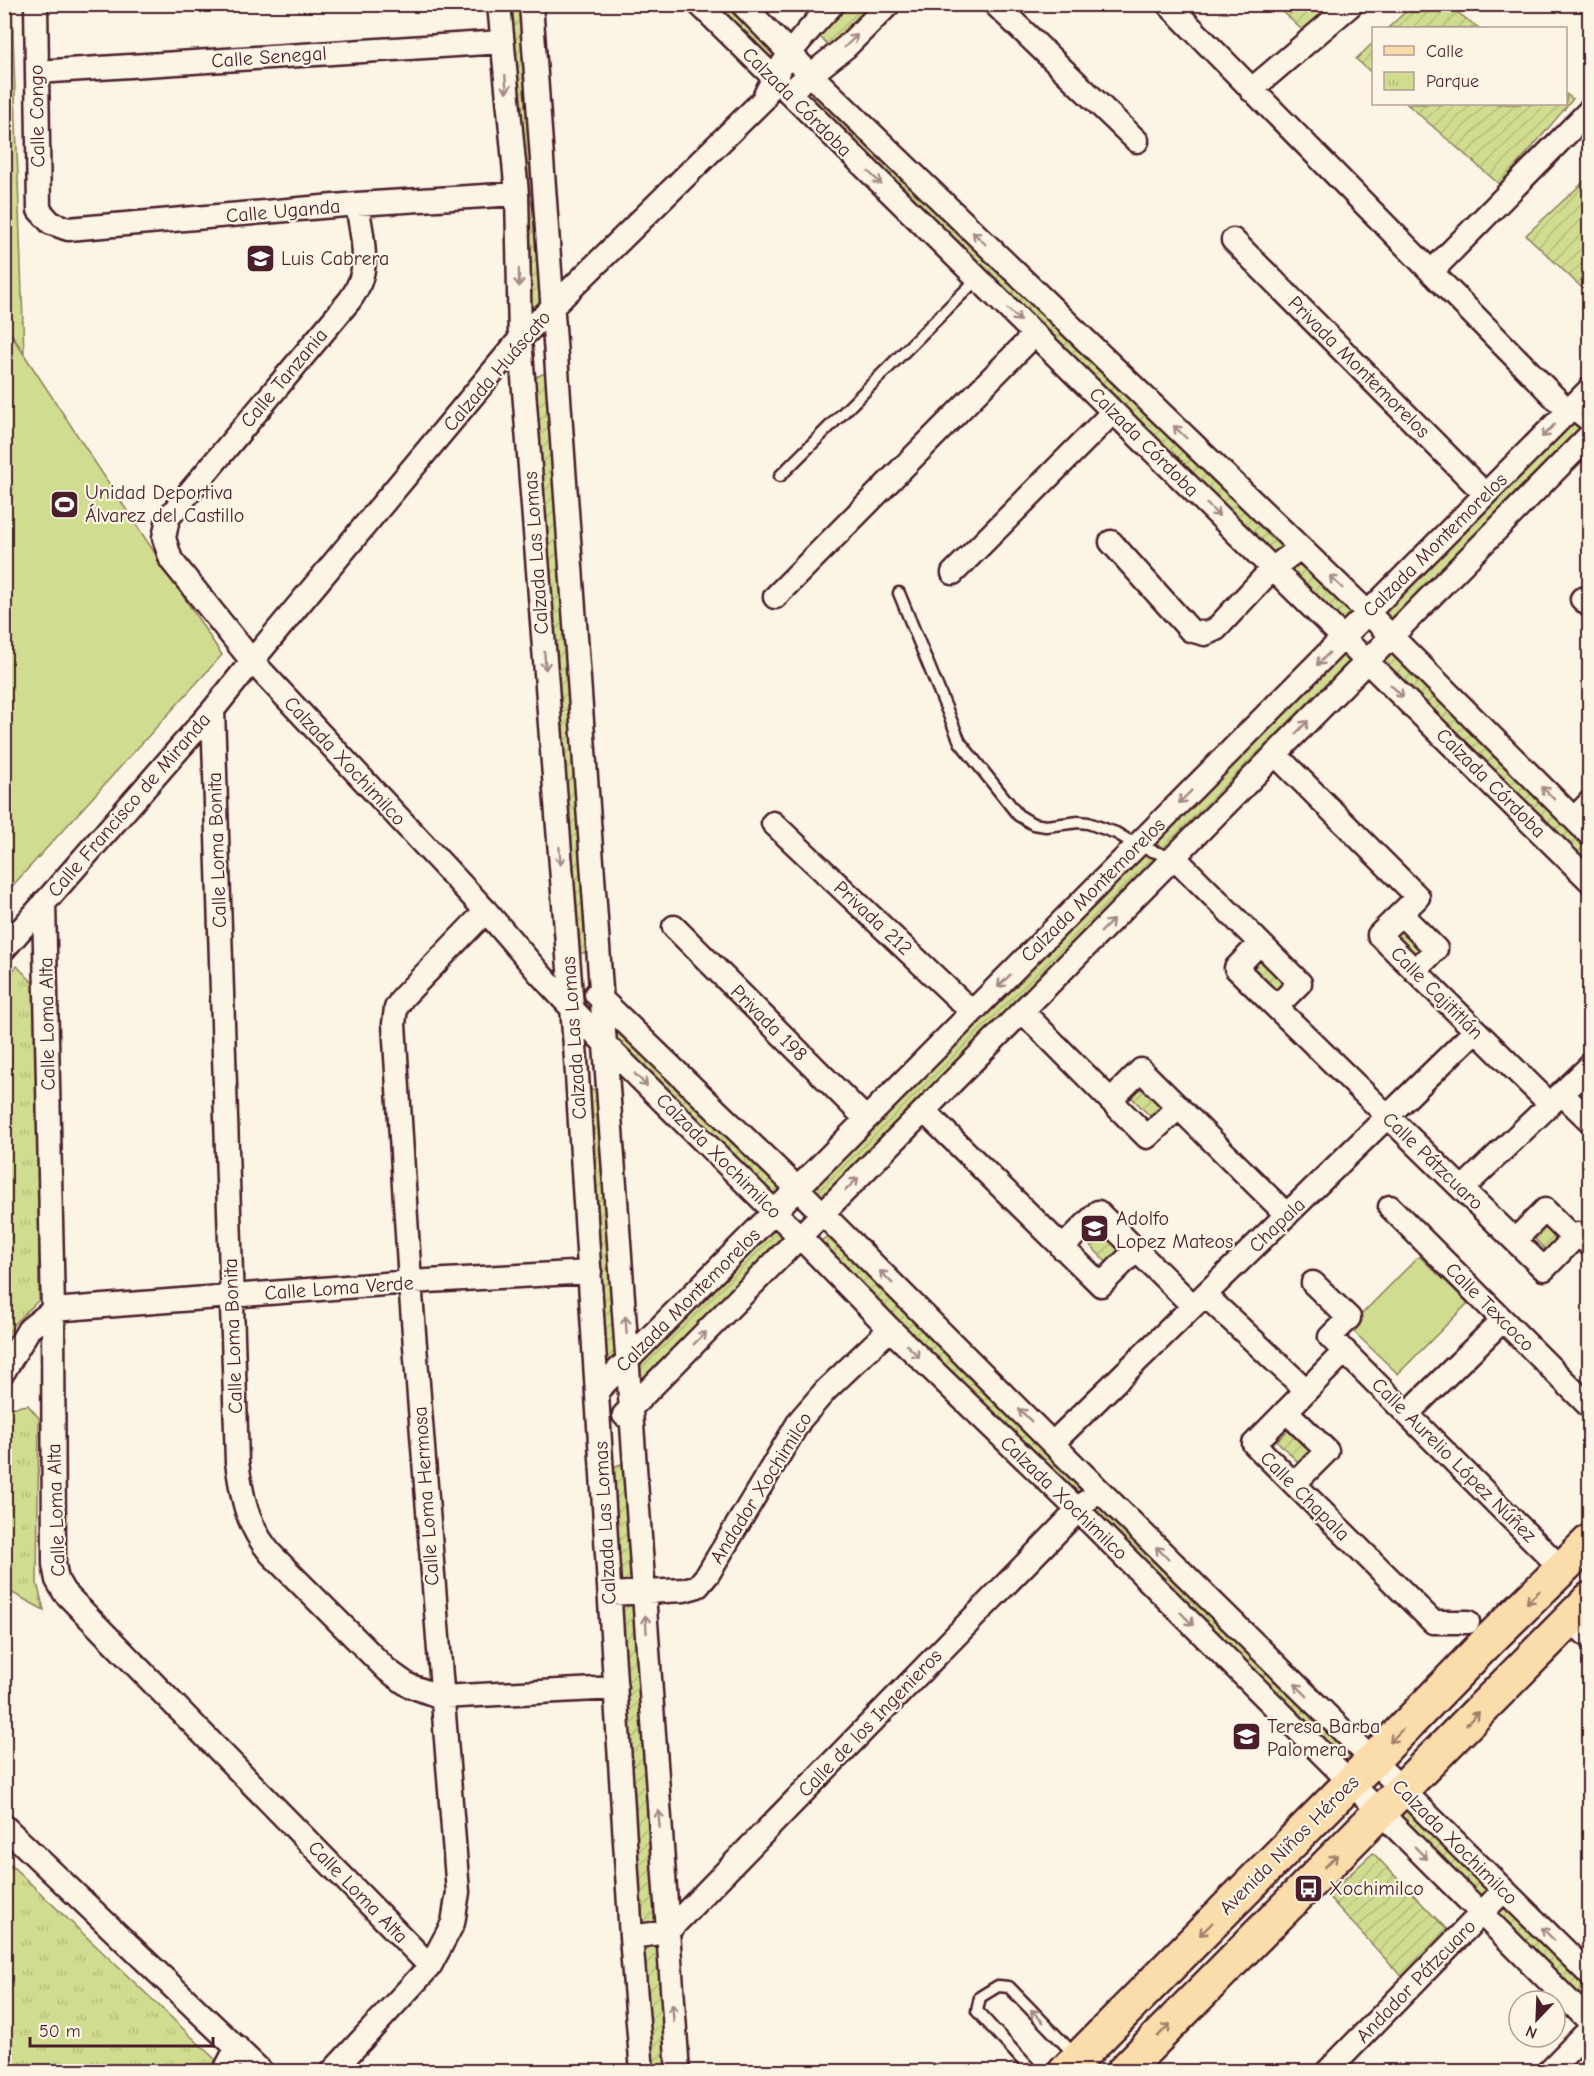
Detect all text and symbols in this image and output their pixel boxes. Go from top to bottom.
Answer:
legend [1372,27,1567,105]
one-way arrow [844,34,859,49]
street label: Calle Senegal [211,41,327,73]
text: Calle [1426,41,1463,62]
street label: Calzada Córdoba [737,42,857,162]
street label: Calle Congo [25,64,49,168]
text: Parque [1426,71,1479,92]
one-way arrow [501,73,512,93]
one-way arrow [867,171,882,186]
street label: Calle Uganda [225,195,341,227]
one-way arrow [972,231,987,245]
school or university icon: Luis Cabrera [244,242,276,274]
place label: Luis Cabrera [281,247,389,270]
one-way arrow [513,268,524,288]
street label: Privada Montemorelos [1283,291,1435,443]
street label: Calzada Huáscato [438,306,556,436]
one-way arrow [1007,307,1022,322]
street label: Calle Tanzania [236,324,332,432]
street label: Calzada Córdoba [1084,382,1204,502]
one-way arrow [1541,423,1556,438]
one-way arrow [1173,425,1188,439]
street label: Calzada Montemorelos [1358,468,1512,622]
street label: Calzada Las Lomas [519,471,553,635]
place label: Unidad Deportiva Álvarez del Castillo [85,481,244,527]
sports icon: Unidad Deportiva Álvarez del Castillo [48,488,80,520]
one-way arrow [1206,503,1221,517]
one-way arrow [1328,574,1343,589]
one-way arrow [540,651,551,671]
one-way arrow [1315,651,1330,666]
one-way arrow [1390,683,1405,698]
street label: Calzada Xochimilco [279,692,411,830]
street label: Calle Francisco de Miranda [43,708,215,902]
one-way arrow [1295,720,1310,735]
street label: Calzada Córdoba [1431,723,1551,843]
street label: Calle Loma Bonita [203,772,231,928]
one-way arrow [1541,786,1556,801]
one-way arrow [1178,790,1193,805]
street label: Calzada Montemorelos [1016,813,1170,967]
one-way arrow [554,845,565,865]
street label: Privada 212 [829,876,917,960]
one-way arrow [1099,919,1114,934]
street label: Calle Cajititlán [1386,942,1488,1044]
street label: Calzada Las Lomas [557,956,591,1120]
street label: Calle Loma Alta [34,957,60,1091]
one-way arrow [996,973,1011,988]
street label: Privada 198 [726,980,812,1066]
one-way arrow [633,1072,648,1087]
street label: Calzada Xochimilco [651,1088,787,1224]
street label: Calle Pátzcuaro [1378,1107,1488,1215]
one-way arrow [844,1177,859,1192]
street label: Chapala [1244,1193,1310,1257]
place label: Adolfo Lopez Mateos [1116,1207,1233,1253]
school or university icon: Adolfo Lopez Mateos [1079,1213,1111,1245]
street label: Calzada Montemorelos [611,1223,765,1377]
street label: Calle Loma Bonita [219,1258,247,1414]
street label: Calle Texcoco [1441,1258,1539,1356]
one-way arrow [879,1270,894,1284]
street label: Calle Loma Verde [264,1271,414,1305]
one-way arrow [620,1315,631,1335]
one-way arrow [693,1331,707,1346]
one-way arrow [905,1344,920,1358]
street label: Calle Aurelio López Núñez [1367,1373,1541,1547]
street label: Calle Loma Hermosa [408,1406,444,1586]
one-way arrow [1017,1407,1032,1422]
street label: Andador Xochimilco [705,1408,817,1568]
street label: Calzada Xochimilco [996,1431,1132,1565]
street label: Calzada Las Lomas [589,1441,621,1605]
street label: Calle Loma Alta [42,1443,70,1577]
street label: Calle Chapala [1255,1446,1355,1546]
one-way arrow [1155,1546,1170,1560]
one-way arrow [1525,1590,1540,1604]
one-way arrow [1180,1612,1195,1627]
one-way arrow [640,1615,651,1635]
street label: Calle de los Ingenieros [793,1644,947,1802]
one-way arrow [1293,1683,1308,1698]
one-way arrow [1465,1710,1480,1725]
place label: Teresa Barba Palomera [1267,1715,1380,1761]
school or university icon: Teresa Barba Palomera [1230,1721,1262,1753]
one-way arrow [1389,1728,1403,1743]
street label: Avenida Niños Héroes [1214,1770,1364,1920]
street label: Calzada Xochimilco [1387,1774,1523,1910]
one-way arrow [653,1809,664,1829]
street label: Calle Loma Alta [303,1836,413,1948]
one-way arrow [1414,1846,1429,1861]
one-way arrow [1324,1854,1338,1869]
bus stop icon: Xochimilco [1292,1872,1324,1904]
place label: Xochimilco [1329,1877,1424,1900]
street label: Andador Pátzcuaro [1351,1915,1481,2047]
one-way arrow [1199,1921,1214,1936]
one-way arrow [1540,1926,1555,1941]
north arrow [1507,1989,1567,2049]
one-way arrow [668,2004,679,2024]
one-way arrow [1030,2009,1045,2024]
scale bar [30,2010,213,2048]
text: 50 m [39,2021,81,2042]
one-way arrow [1157,2022,1172,2037]
text: N [1523,2022,1540,2042]

